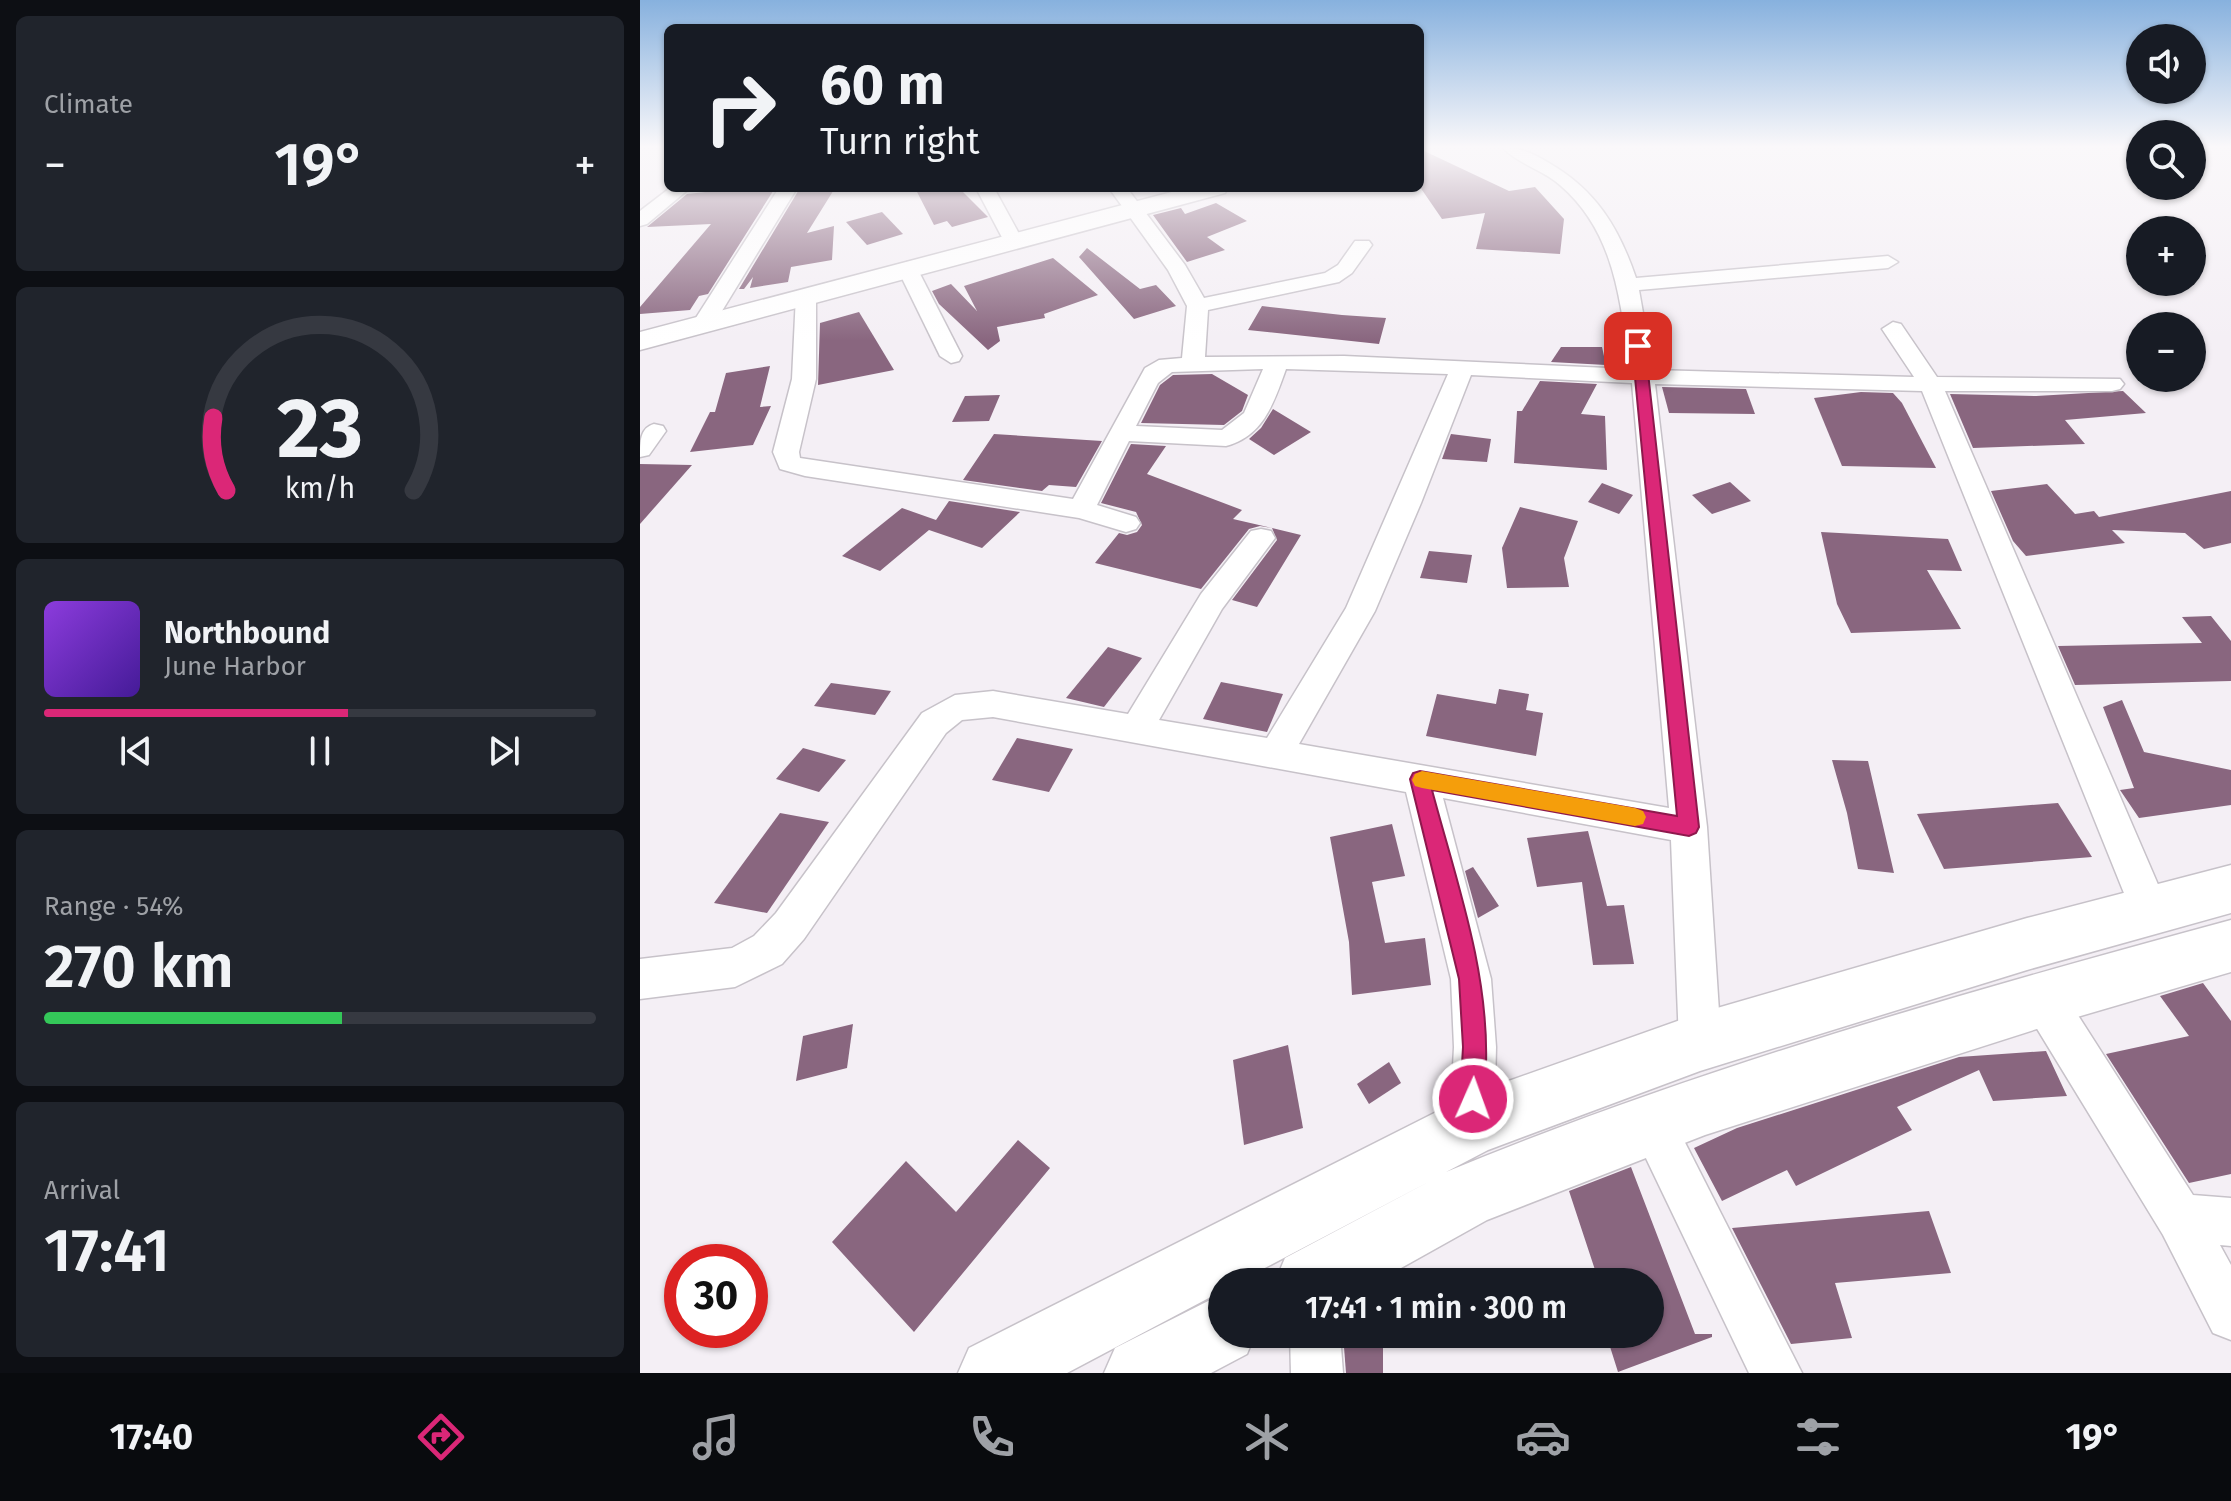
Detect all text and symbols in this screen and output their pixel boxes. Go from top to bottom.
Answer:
map controls [2126,24,2206,392]
button: sound [2126,24,2206,104]
text: 60 m [820,52,945,119]
icon: right [688,56,792,160]
text: Climate [44,89,133,120]
text: Turn right [820,120,980,164]
button: search [2126,120,2206,200]
text: 19° [274,129,366,201]
text: − [44,139,66,192]
text: + [574,139,596,192]
button: + [2126,216,2206,296]
pin [1604,312,1672,380]
button: − [2126,312,2206,392]
icon: arrive [1616,324,1660,368]
text: 23 [277,379,363,479]
text: km/h [285,471,355,506]
text: Northbound [164,615,330,651]
text: June Harbor [164,651,306,682]
icon: previous [114,729,158,773]
icon: pause [298,729,342,773]
icon: next [482,729,526,773]
text: Range · 54% [44,891,183,922]
text: 270 km [44,931,234,1003]
position arrow [1431,1057,1515,1141]
text: Arrival [44,1175,120,1206]
text: 17:41 [44,1215,170,1287]
speed limit sign: 30 [664,1244,768,1348]
text: 17:41 · 1 min · 300 m [1305,1290,1567,1326]
icon: directions [413,1409,469,1465]
icon: music [688,1409,744,1465]
icon: phone [964,1409,1020,1465]
icon: climate [1239,1409,1295,1465]
icon: car [1515,1409,1571,1465]
icon: filters [1790,1409,1846,1465]
text: 17:40 [110,1415,193,1459]
text: 19° [2066,1415,2121,1459]

